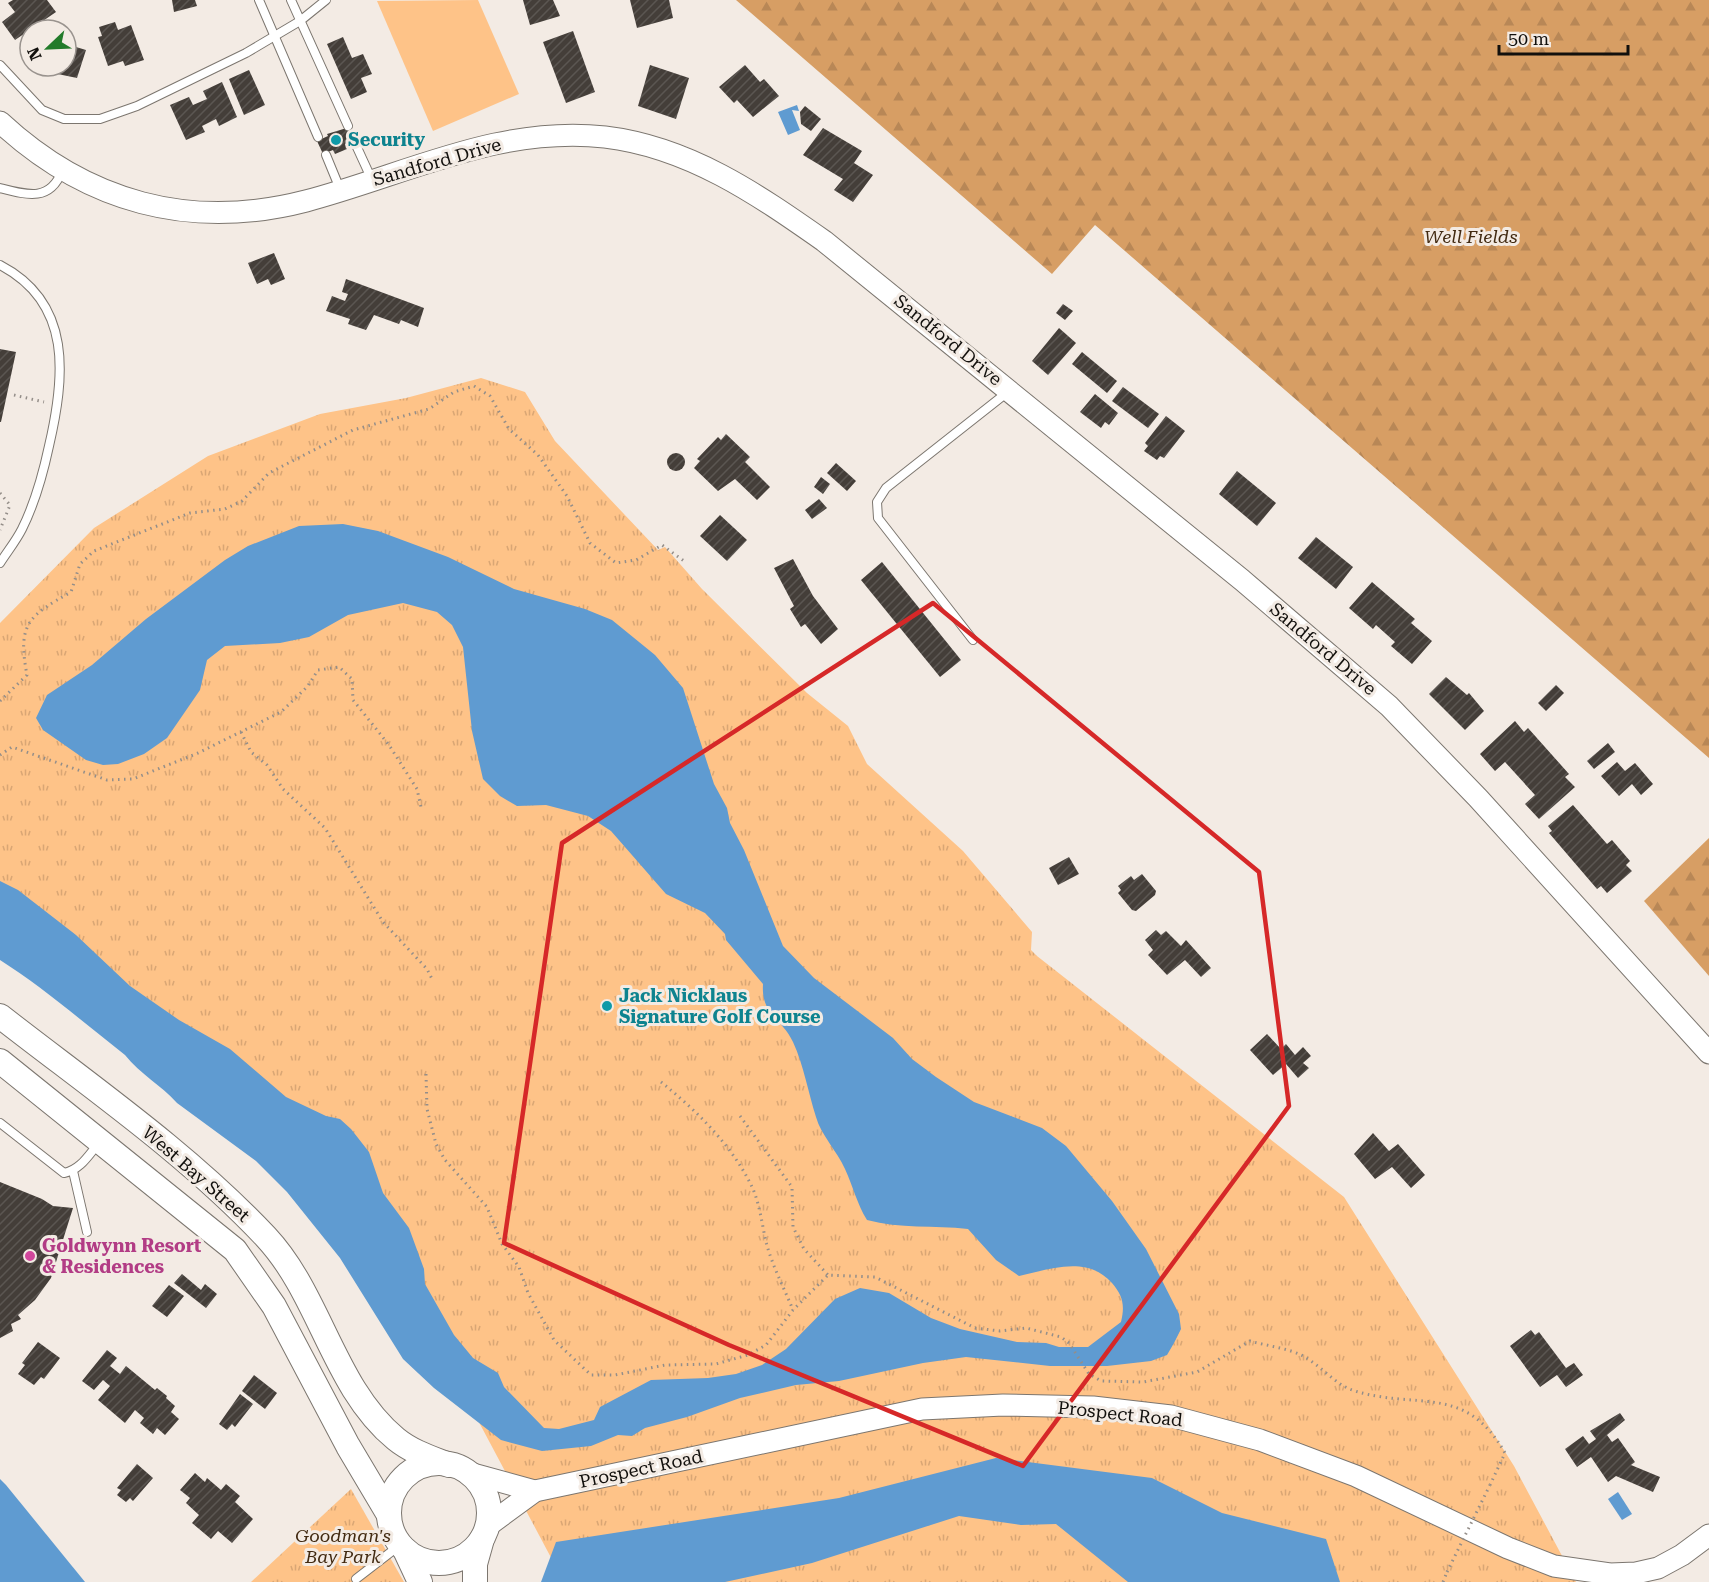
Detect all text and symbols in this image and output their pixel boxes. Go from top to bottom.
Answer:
north arrow [18,18,78,78]
scale bar [1499,18,1628,56]
text: 50 m [1508,28,1549,49]
text: N [23,44,46,63]
place label: Security [348,129,425,150]
marker: Security [329,133,343,147]
street label: Sandford Drive [370,133,504,190]
park label: Well Fields [1424,226,1518,247]
street label: Sandford Drive [890,290,1007,390]
street label: Sandford Drive [1266,598,1381,699]
place label: Jack Nicklaus Signature Golf Course [619,985,821,1027]
marker: Jack Nicklaus Signature Golf Course [600,999,614,1013]
street label: West Bay Street [138,1121,254,1226]
place label: Goldwynn Resort & Residences [42,1235,201,1277]
marker: Goldwynn Resort & Residences [23,1249,37,1263]
street label: Prospect Road [1056,1396,1184,1431]
street label: Prospect Road [577,1445,705,1492]
park label: Goodman's Bay Park [295,1525,391,1567]

